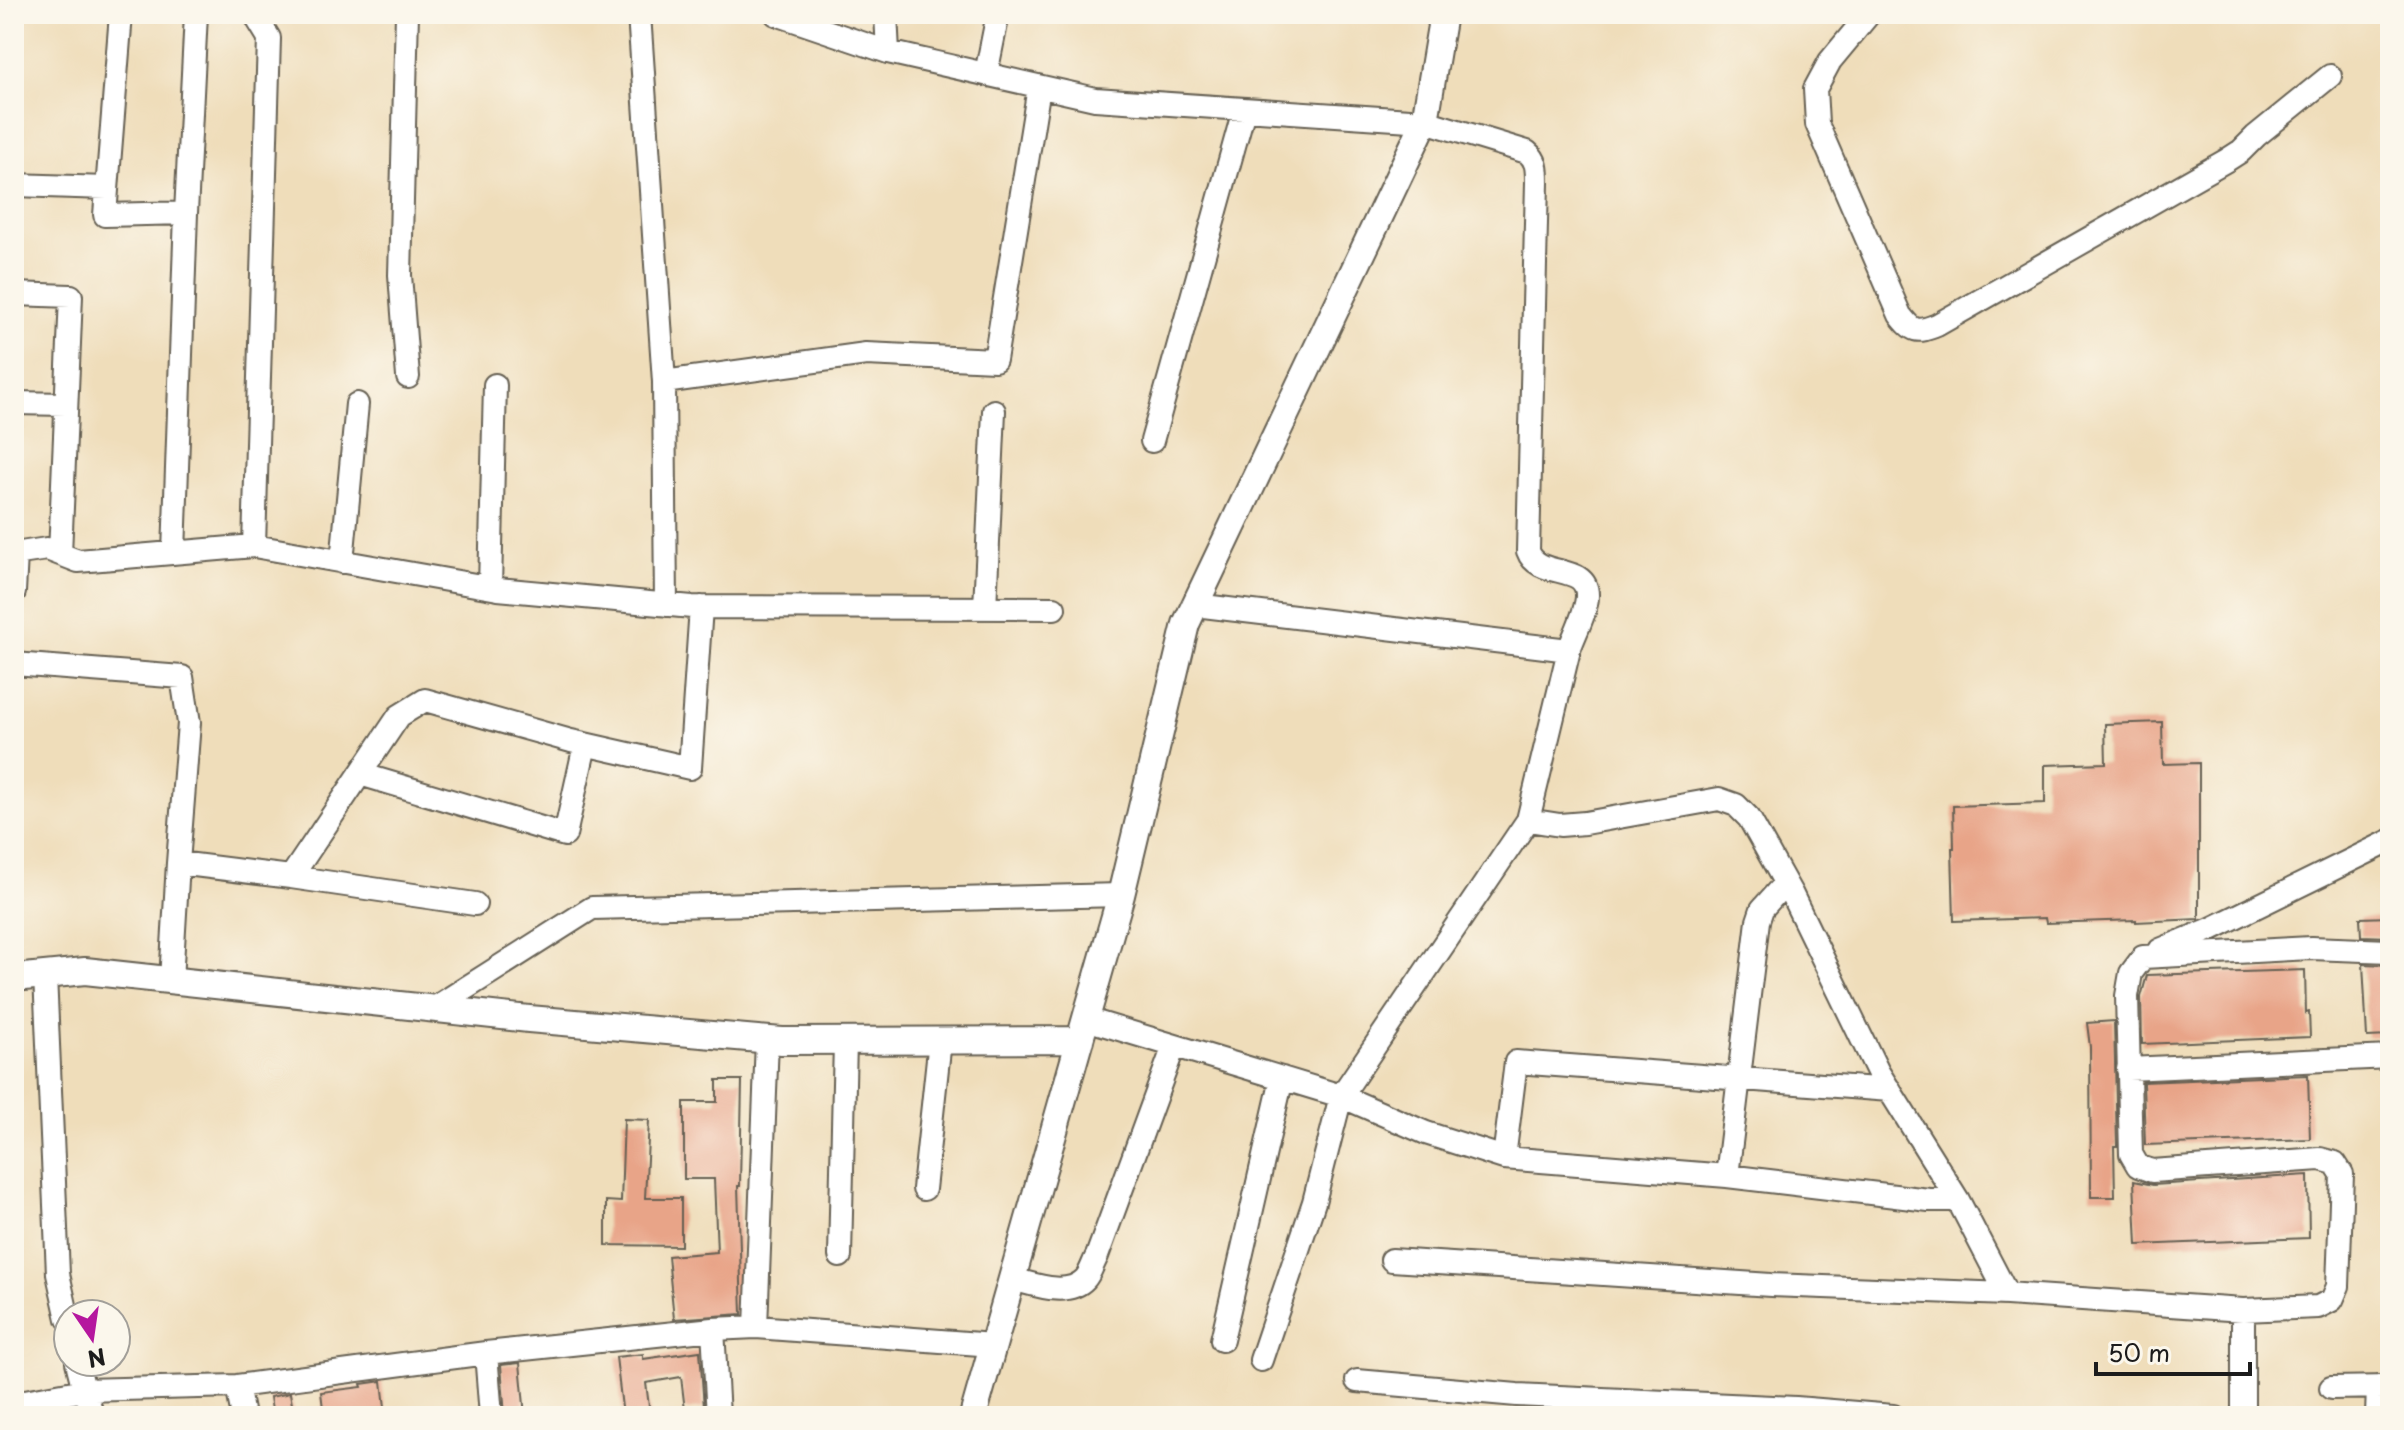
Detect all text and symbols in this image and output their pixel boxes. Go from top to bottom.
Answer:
north arrow [52,1298,132,1378]
scale bar [2096,1326,2250,1376]
text: 50 m [2108,1334,2170,1370]
text: N [85,1341,109,1377]

